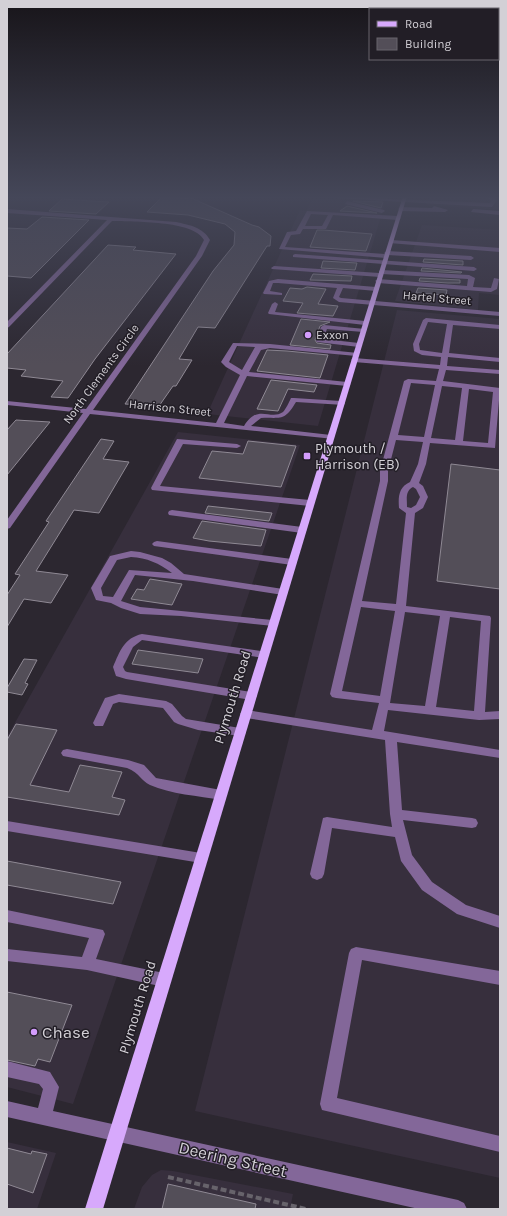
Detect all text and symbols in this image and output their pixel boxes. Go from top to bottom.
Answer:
legend [369,8,499,60]
text: Road [405,17,433,31]
text: Building [405,37,452,51]
street label: Hartel Street [402,288,472,308]
street label: North Clements Circle [60,321,142,427]
place label: Exxon [316,328,349,342]
marker: Exxon [303,330,313,340]
street label: Harrison Street [128,397,212,419]
place label: Plymouth / Harrison (EB) [315,440,400,473]
marker: Plymouth / Harrison (EB) [302,451,312,461]
street label: Plymouth Road [210,648,255,746]
street label: Plymouth Road [115,958,160,1056]
place label: Chase [42,1022,90,1042]
marker: Chase [29,1027,39,1037]
street label: Deering Street [177,1137,289,1181]

